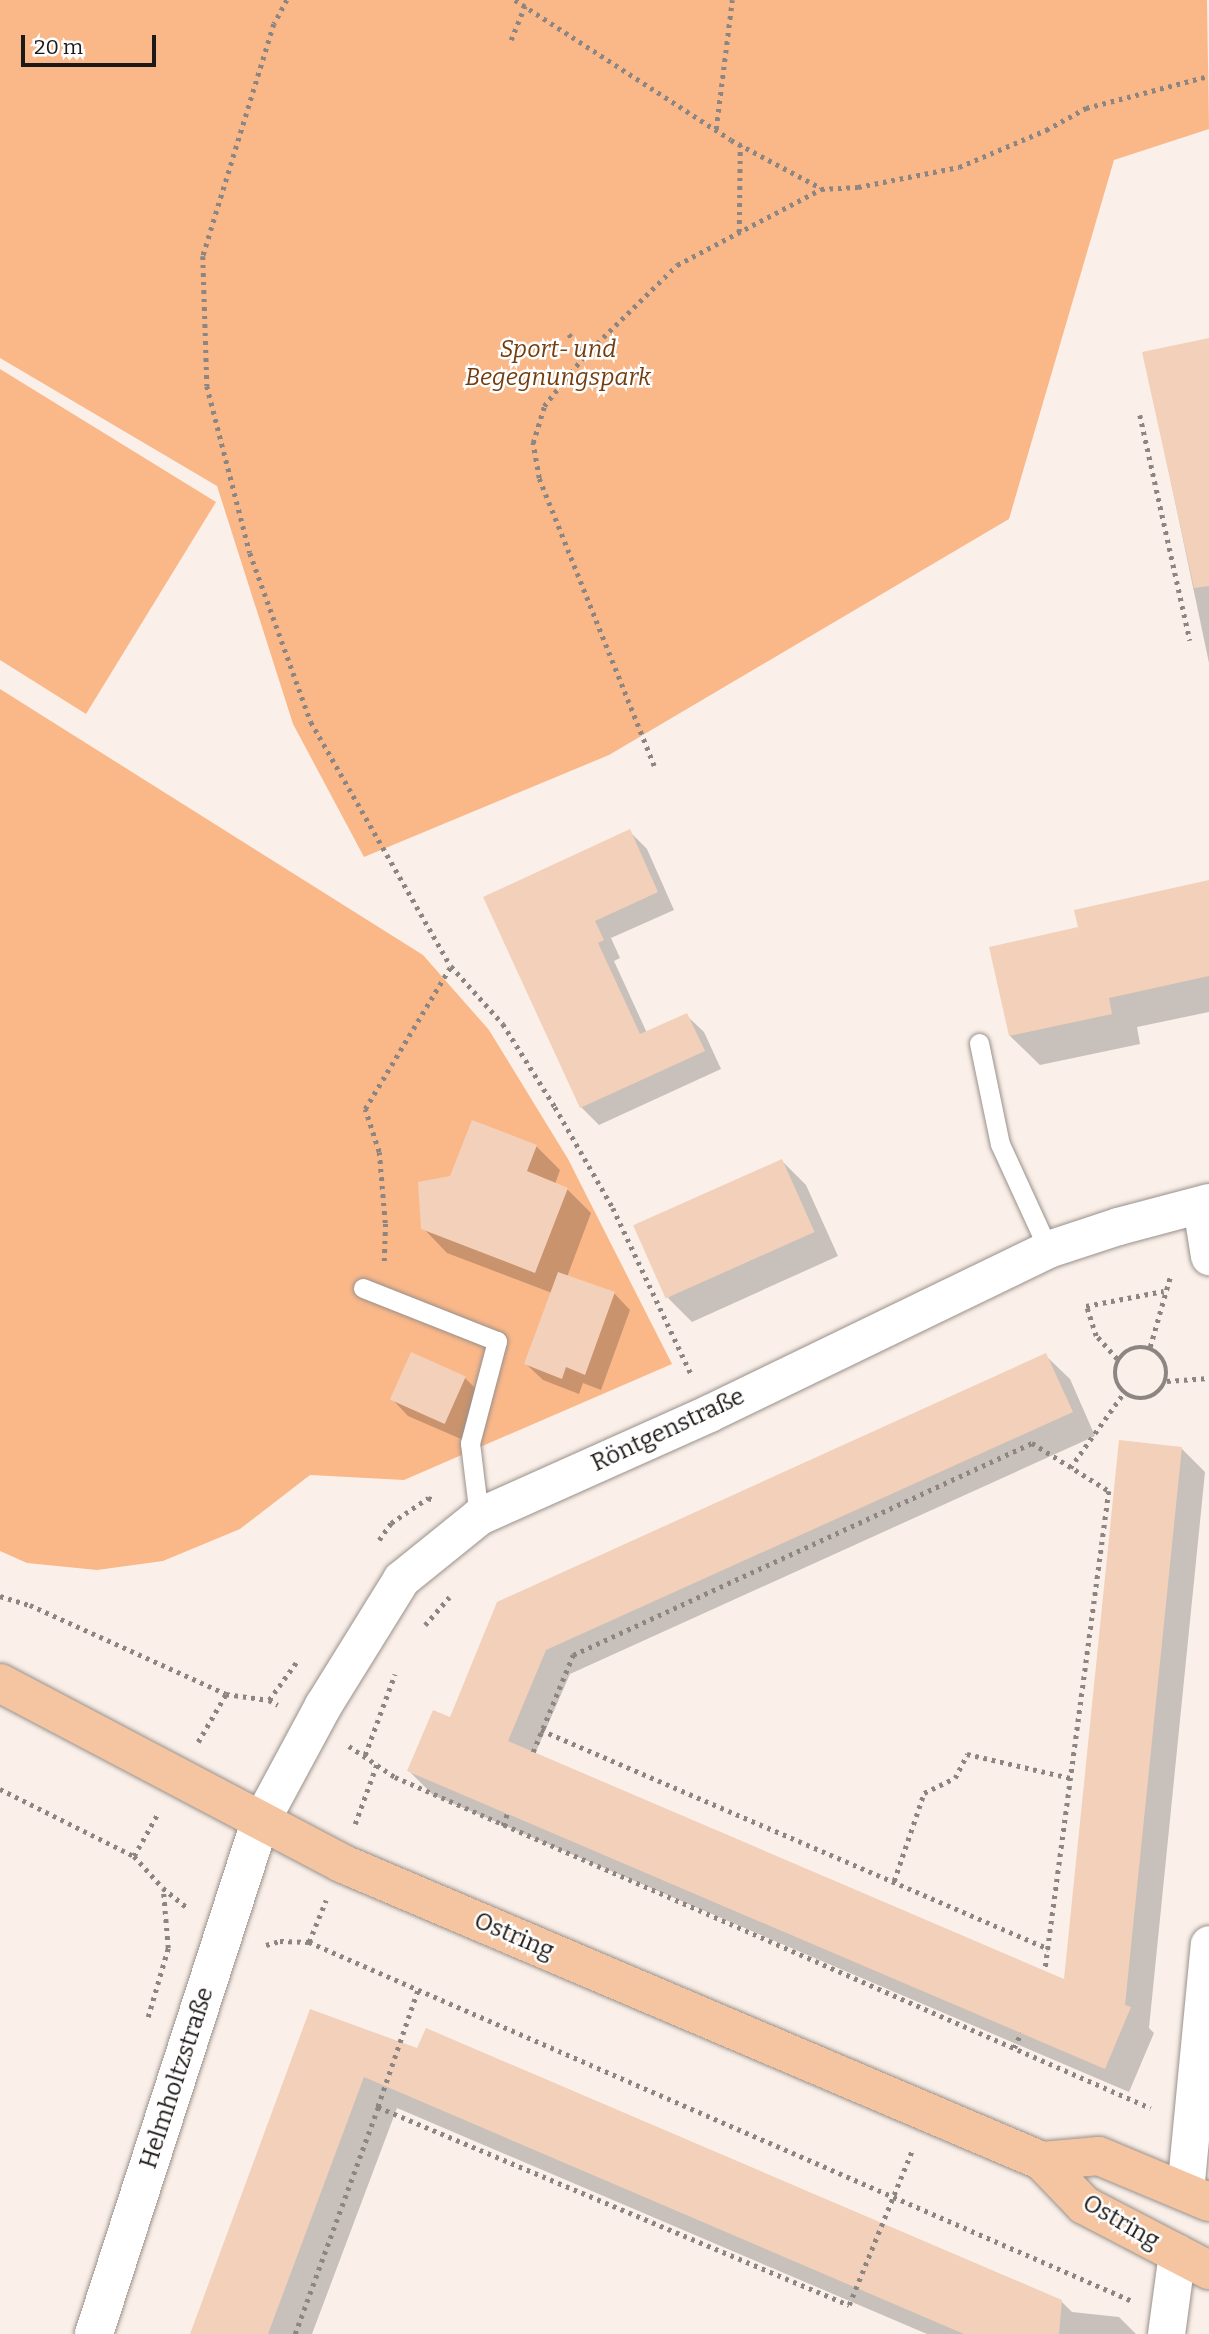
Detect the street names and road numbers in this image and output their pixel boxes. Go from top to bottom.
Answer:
street label: Röntgenstraße [587,1382,749,1478]
street label: Ostring [470,1906,558,1966]
street label: Helmholtzstraße [134,1984,220,2172]
street label: Ostring [1077,2189,1165,2255]

